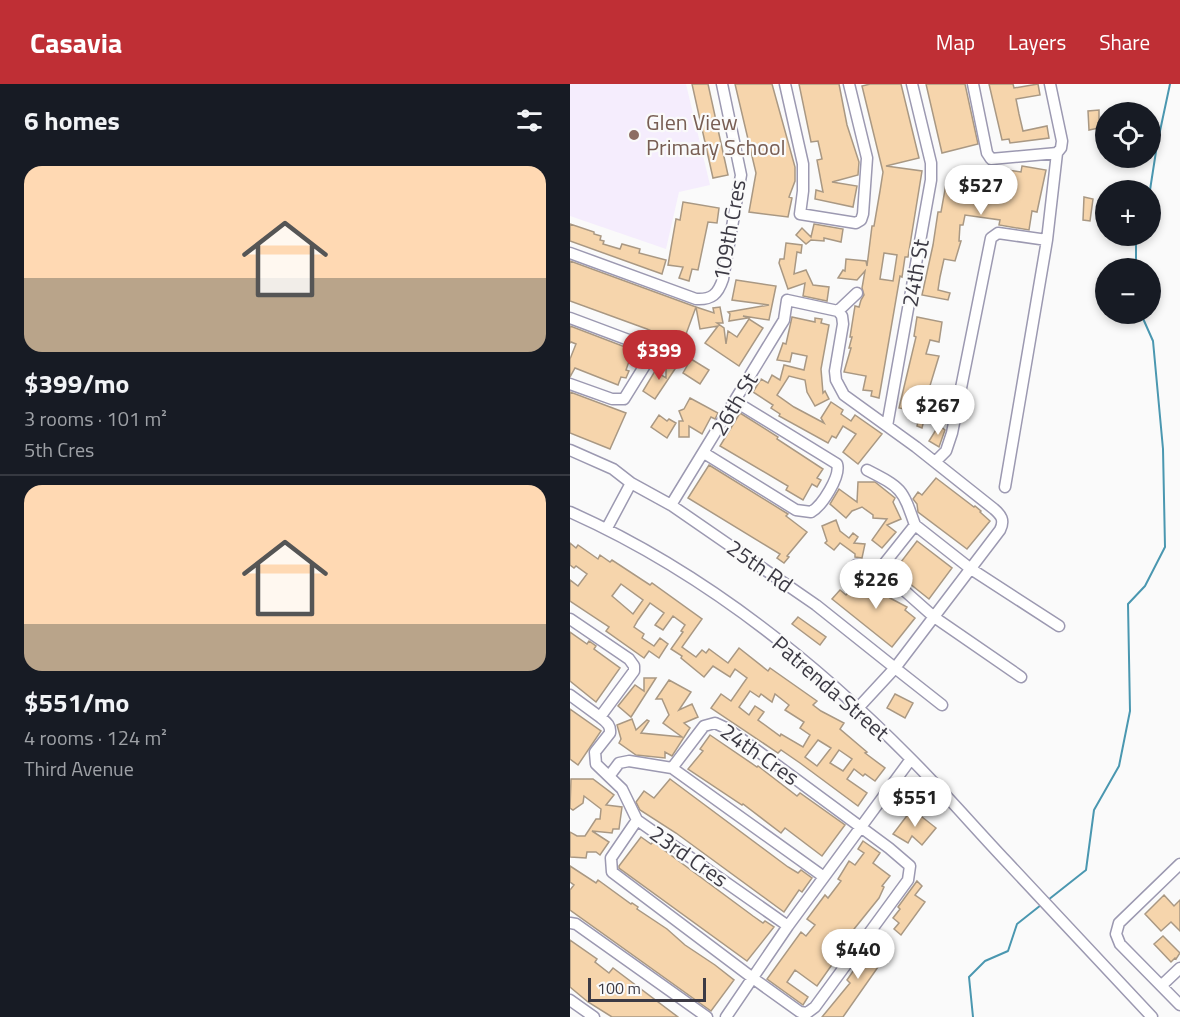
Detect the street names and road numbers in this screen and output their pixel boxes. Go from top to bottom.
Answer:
street label: 109th Cres [703,177,755,283]
street label: 24th St [892,236,938,310]
street label: 26th St [702,366,766,442]
street label: 25th Rd [720,531,800,601]
street label: Patrenda Street [765,627,898,749]
street label: 24th Cres [714,714,806,794]
street label: 23rd Cres [643,817,735,895]

